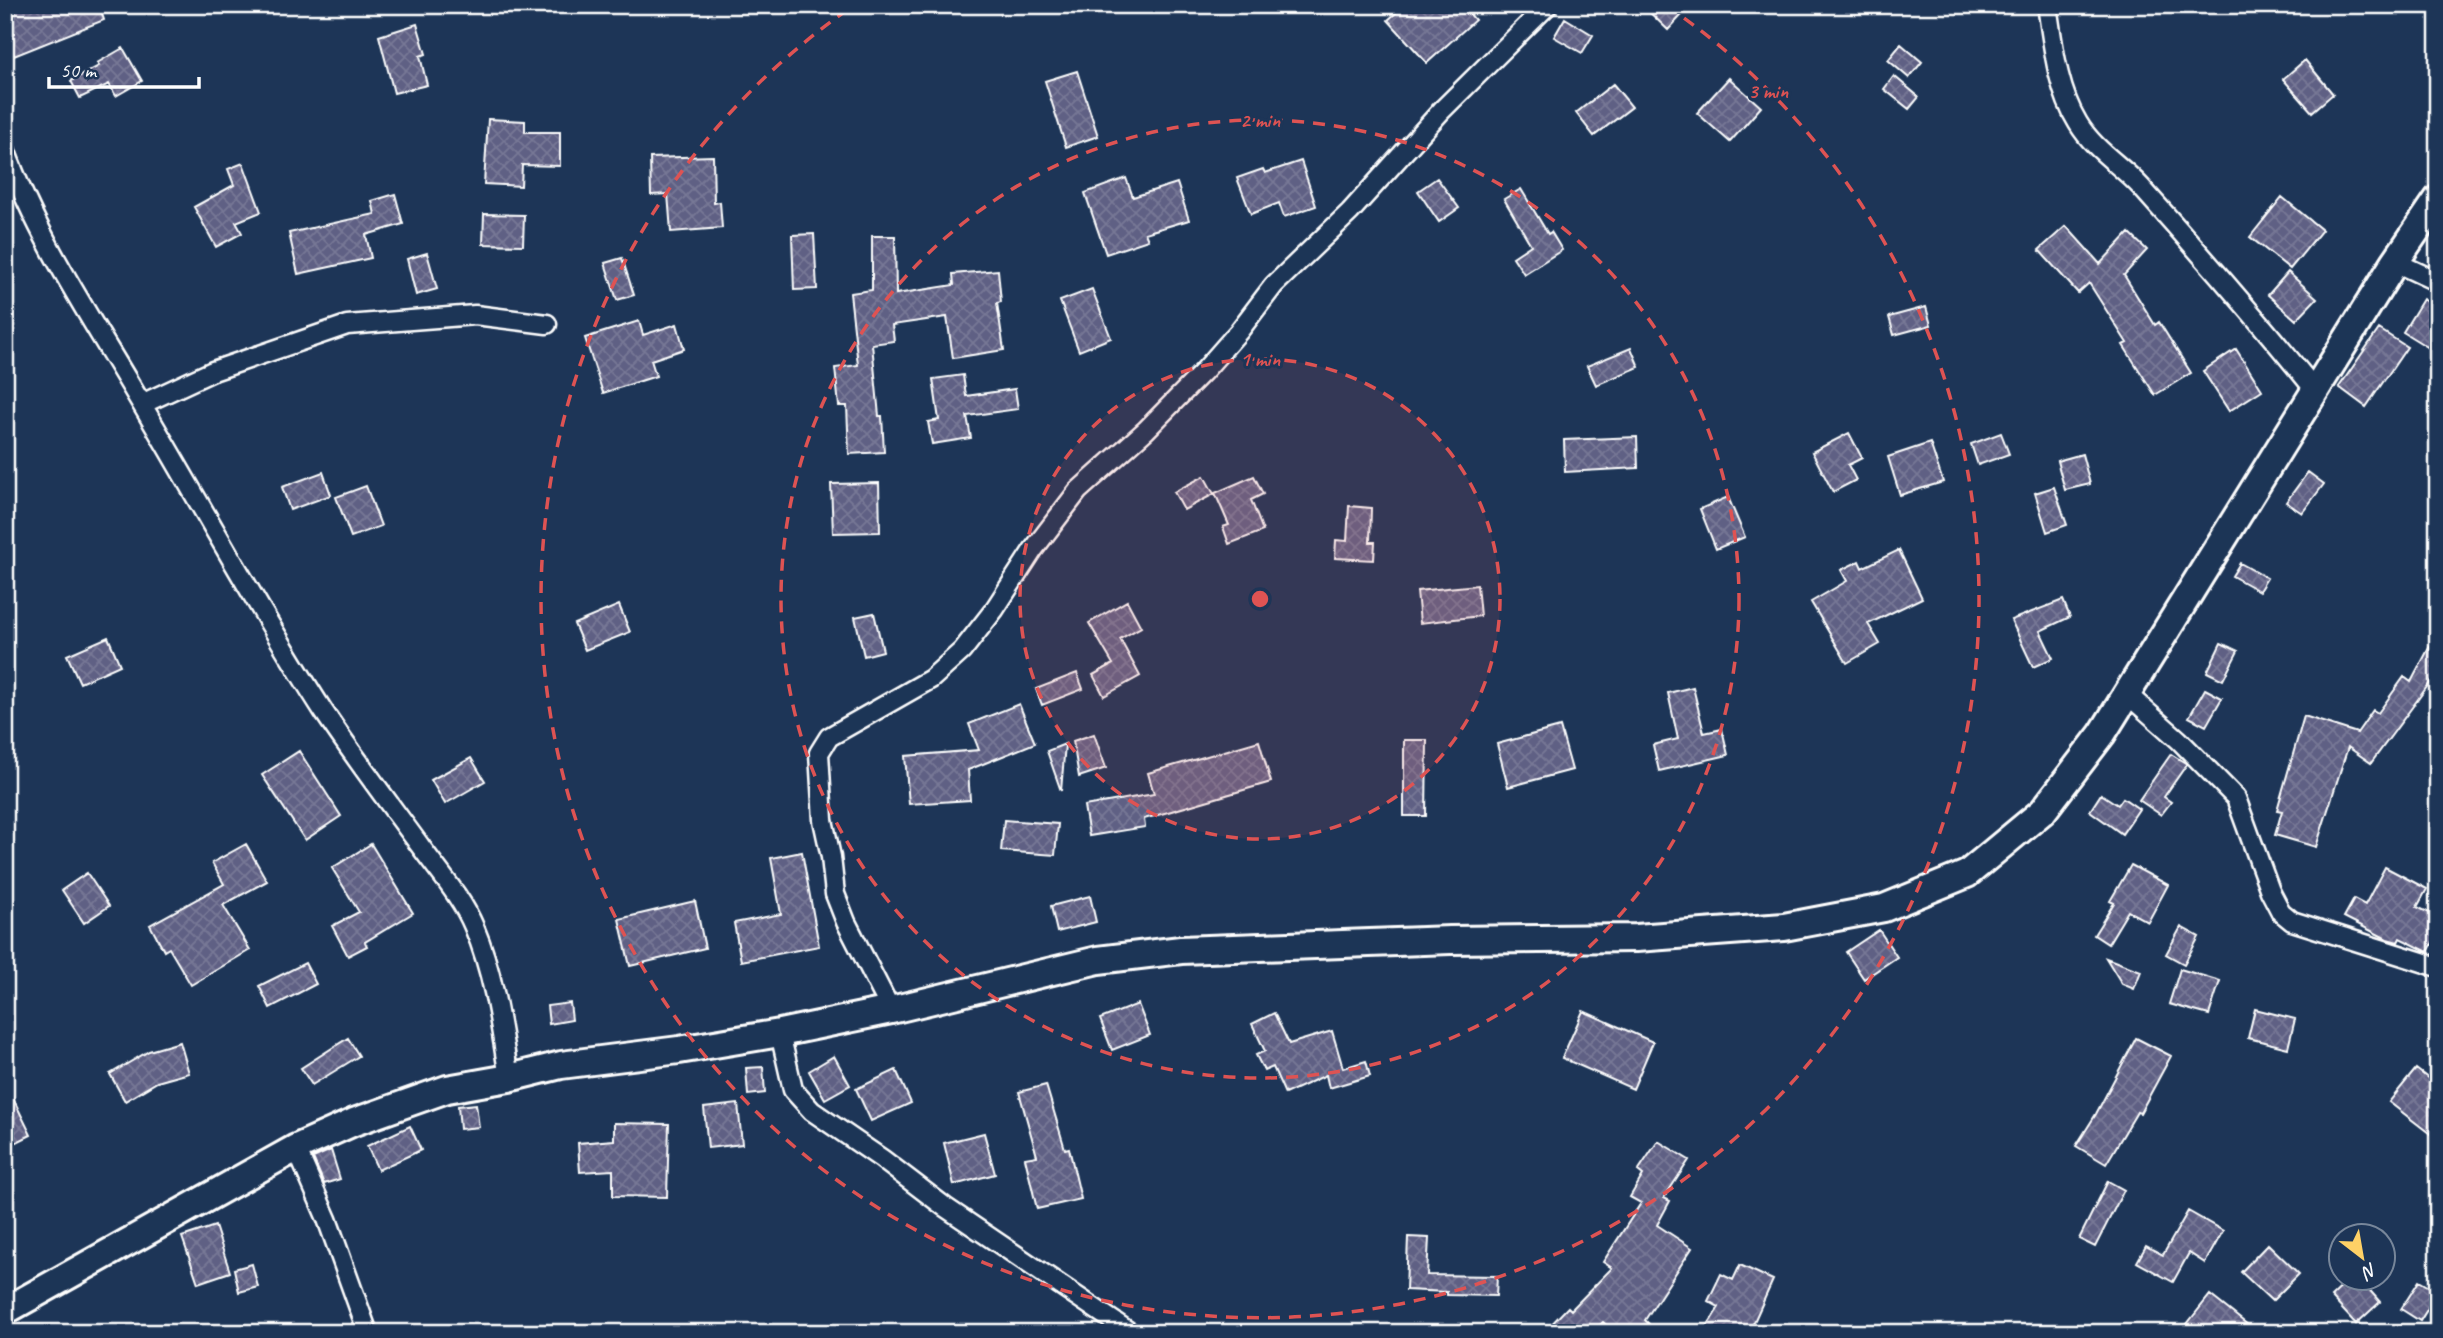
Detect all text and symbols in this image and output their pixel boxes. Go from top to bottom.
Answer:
scale bar [49,46,200,90]
text: 50 m [60,57,98,83]
text: 3 min [1748,78,1788,104]
text: 2 min [1240,107,1280,133]
text: 1 min [1240,346,1280,372]
centre of rings [1248,587,1272,611]
north arrow [2328,1222,2398,1292]
text: N [2356,1257,2381,1286]

